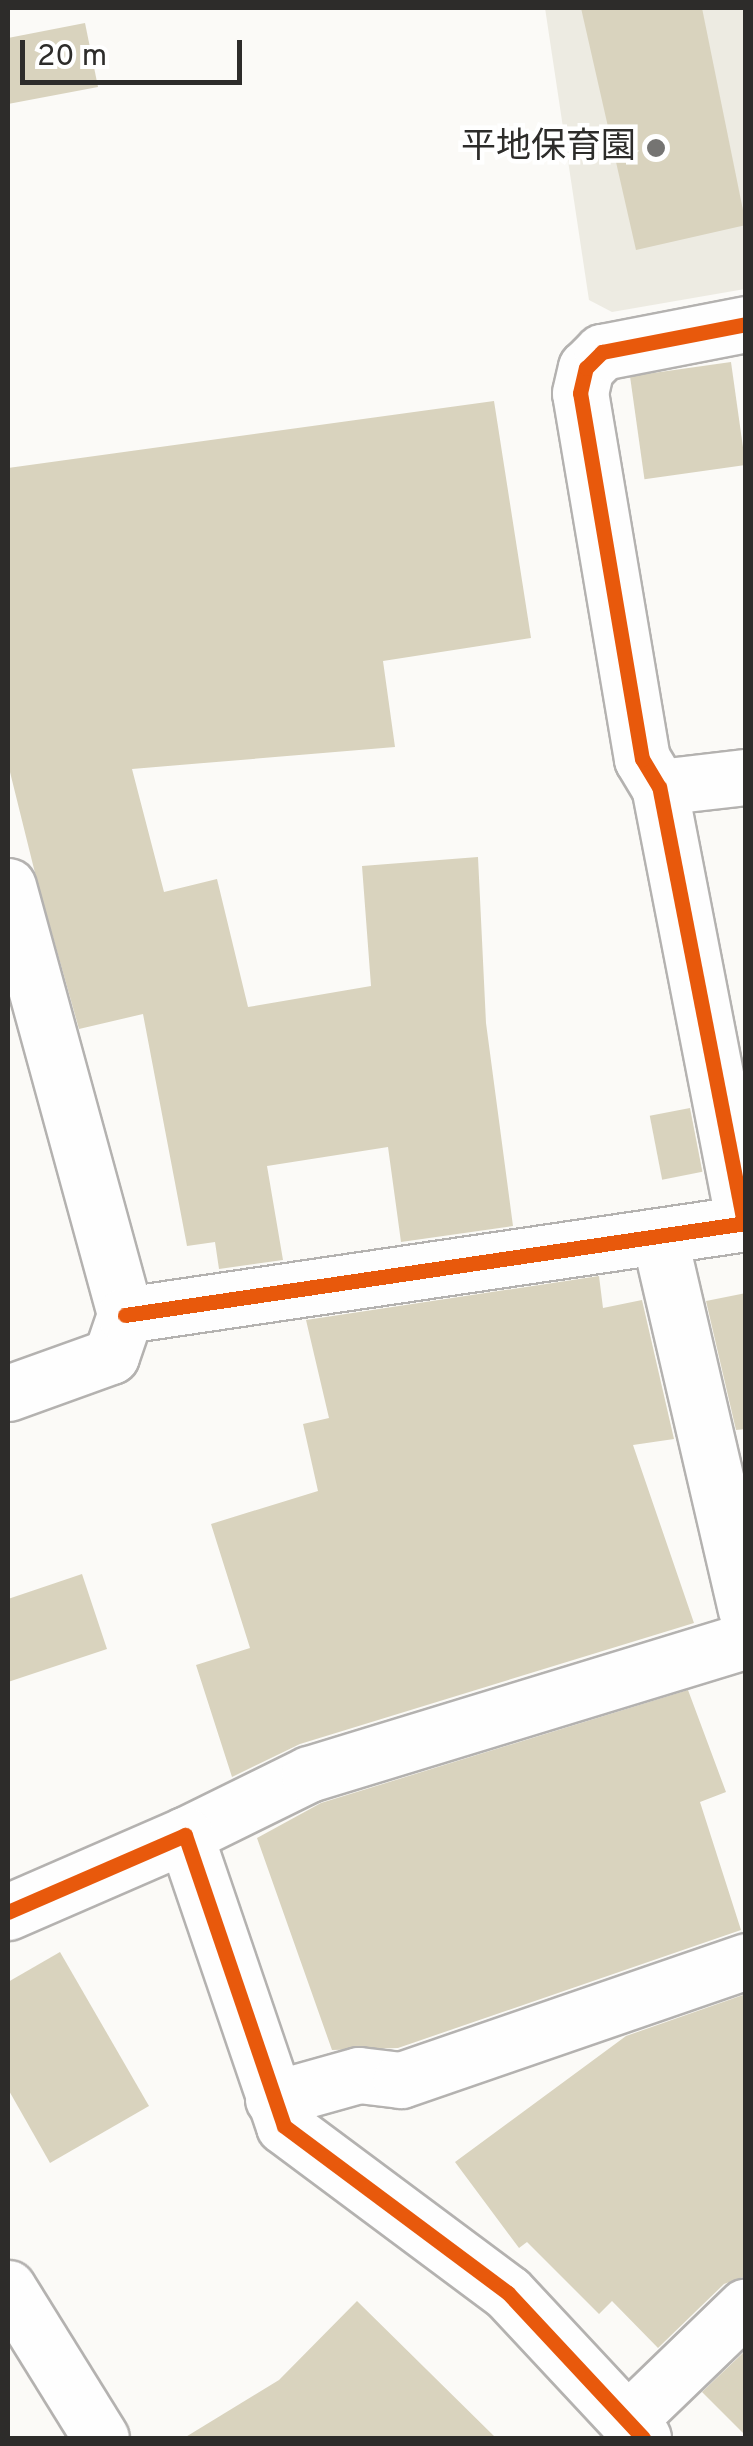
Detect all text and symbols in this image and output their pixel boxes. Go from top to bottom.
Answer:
scale bar [25,20,248,82]
text: 20 m [37,39,107,76]
place label: 平地保育園 [461,127,636,169]
marker: 平地保育園 [645,137,667,159]

